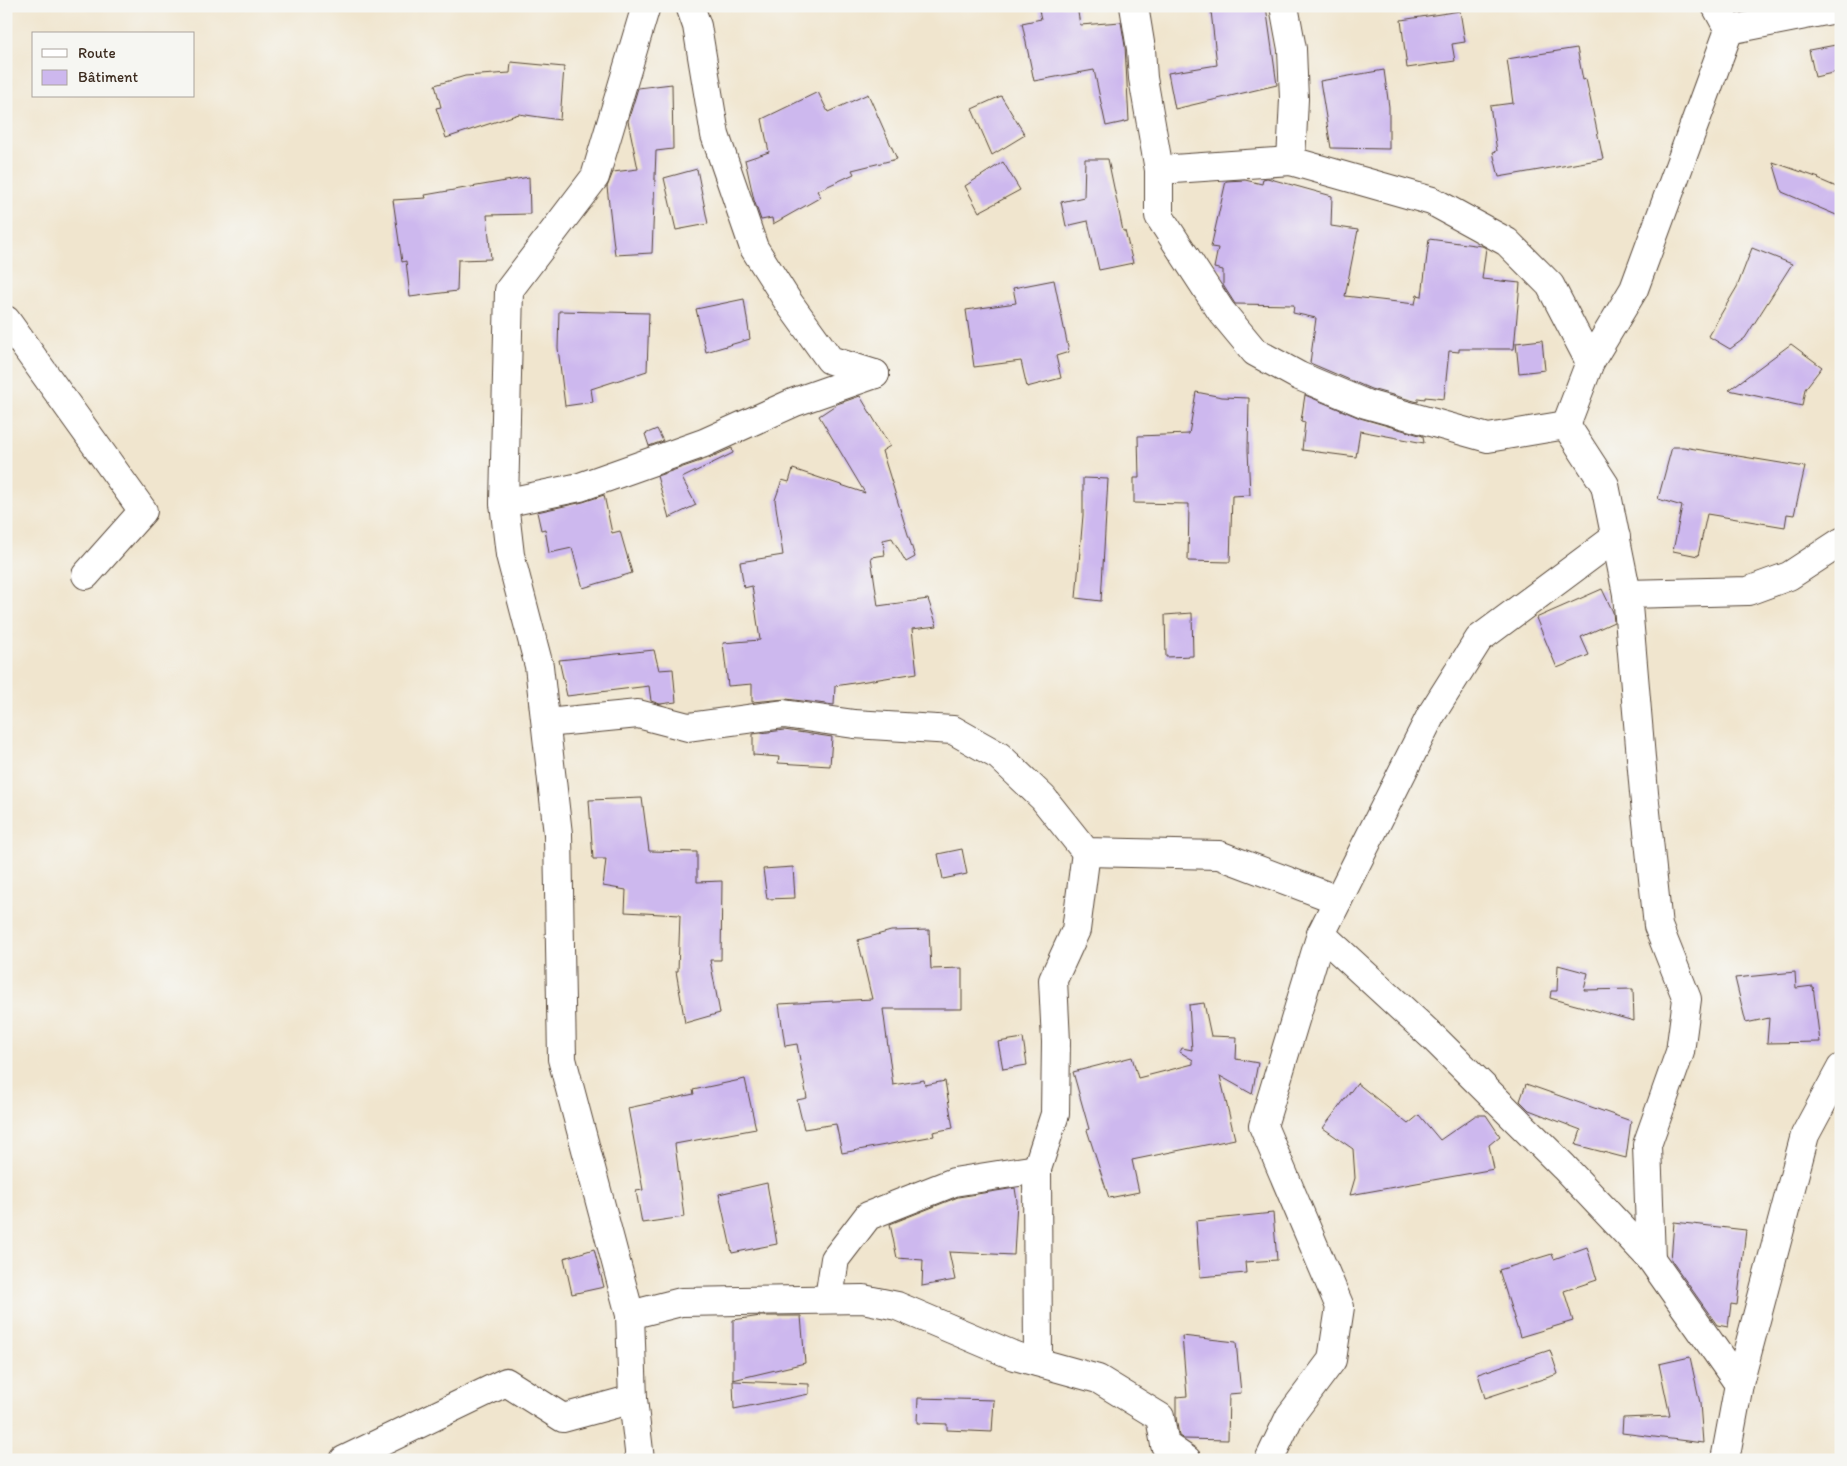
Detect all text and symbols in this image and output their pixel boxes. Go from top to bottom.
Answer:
legend [32,32,195,98]
text: Route [78,44,116,62]
text: Bâtiment [78,68,139,86]

